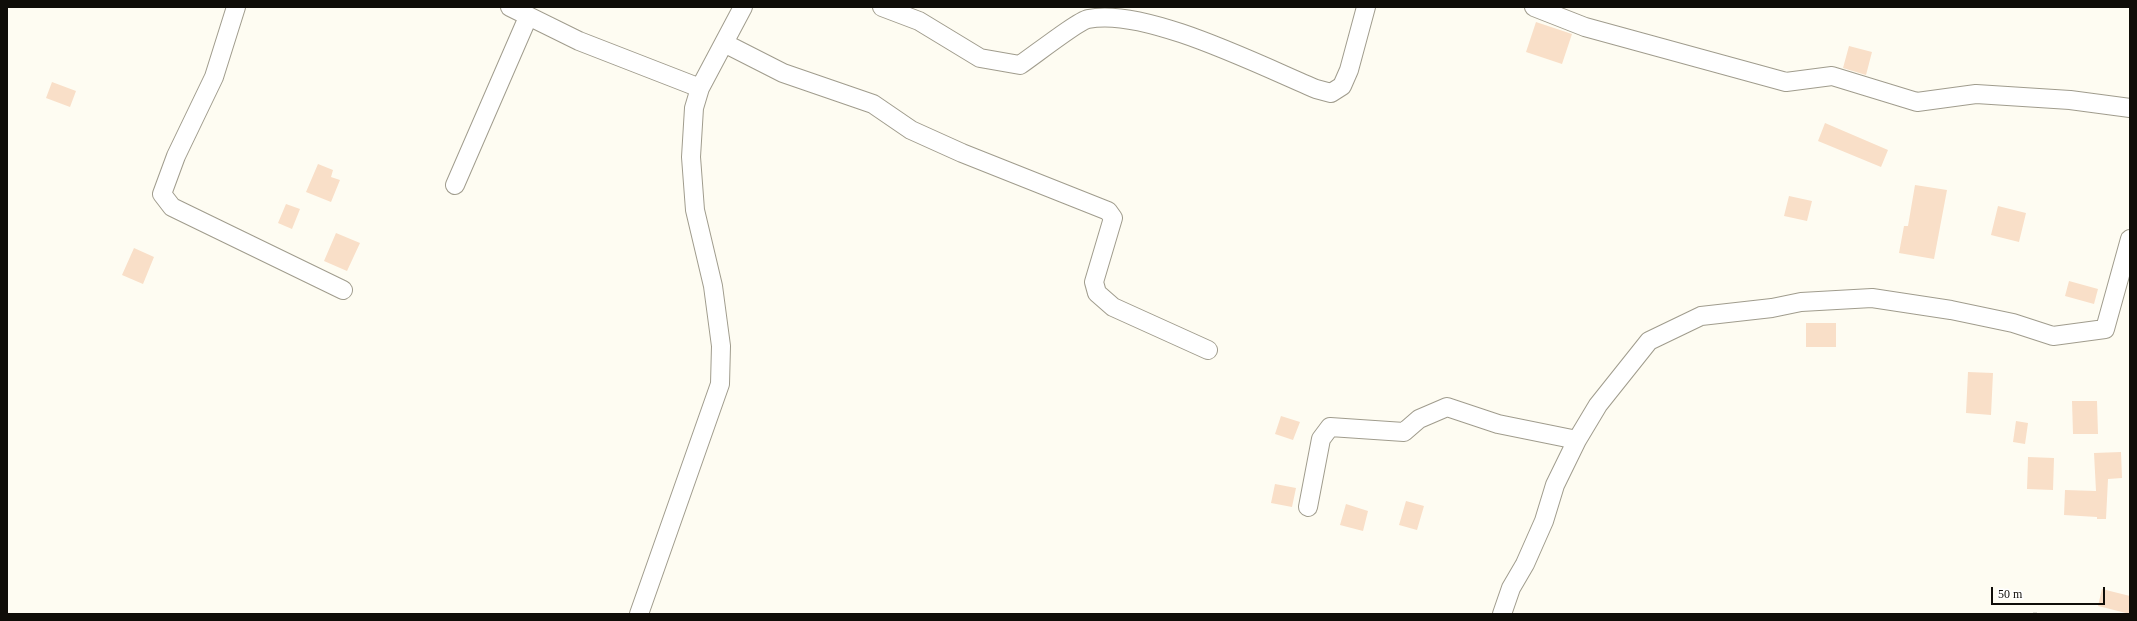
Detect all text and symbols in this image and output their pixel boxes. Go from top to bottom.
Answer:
scale bar [1993,579,2107,605]
text: 50 m [1998,587,2022,601]

